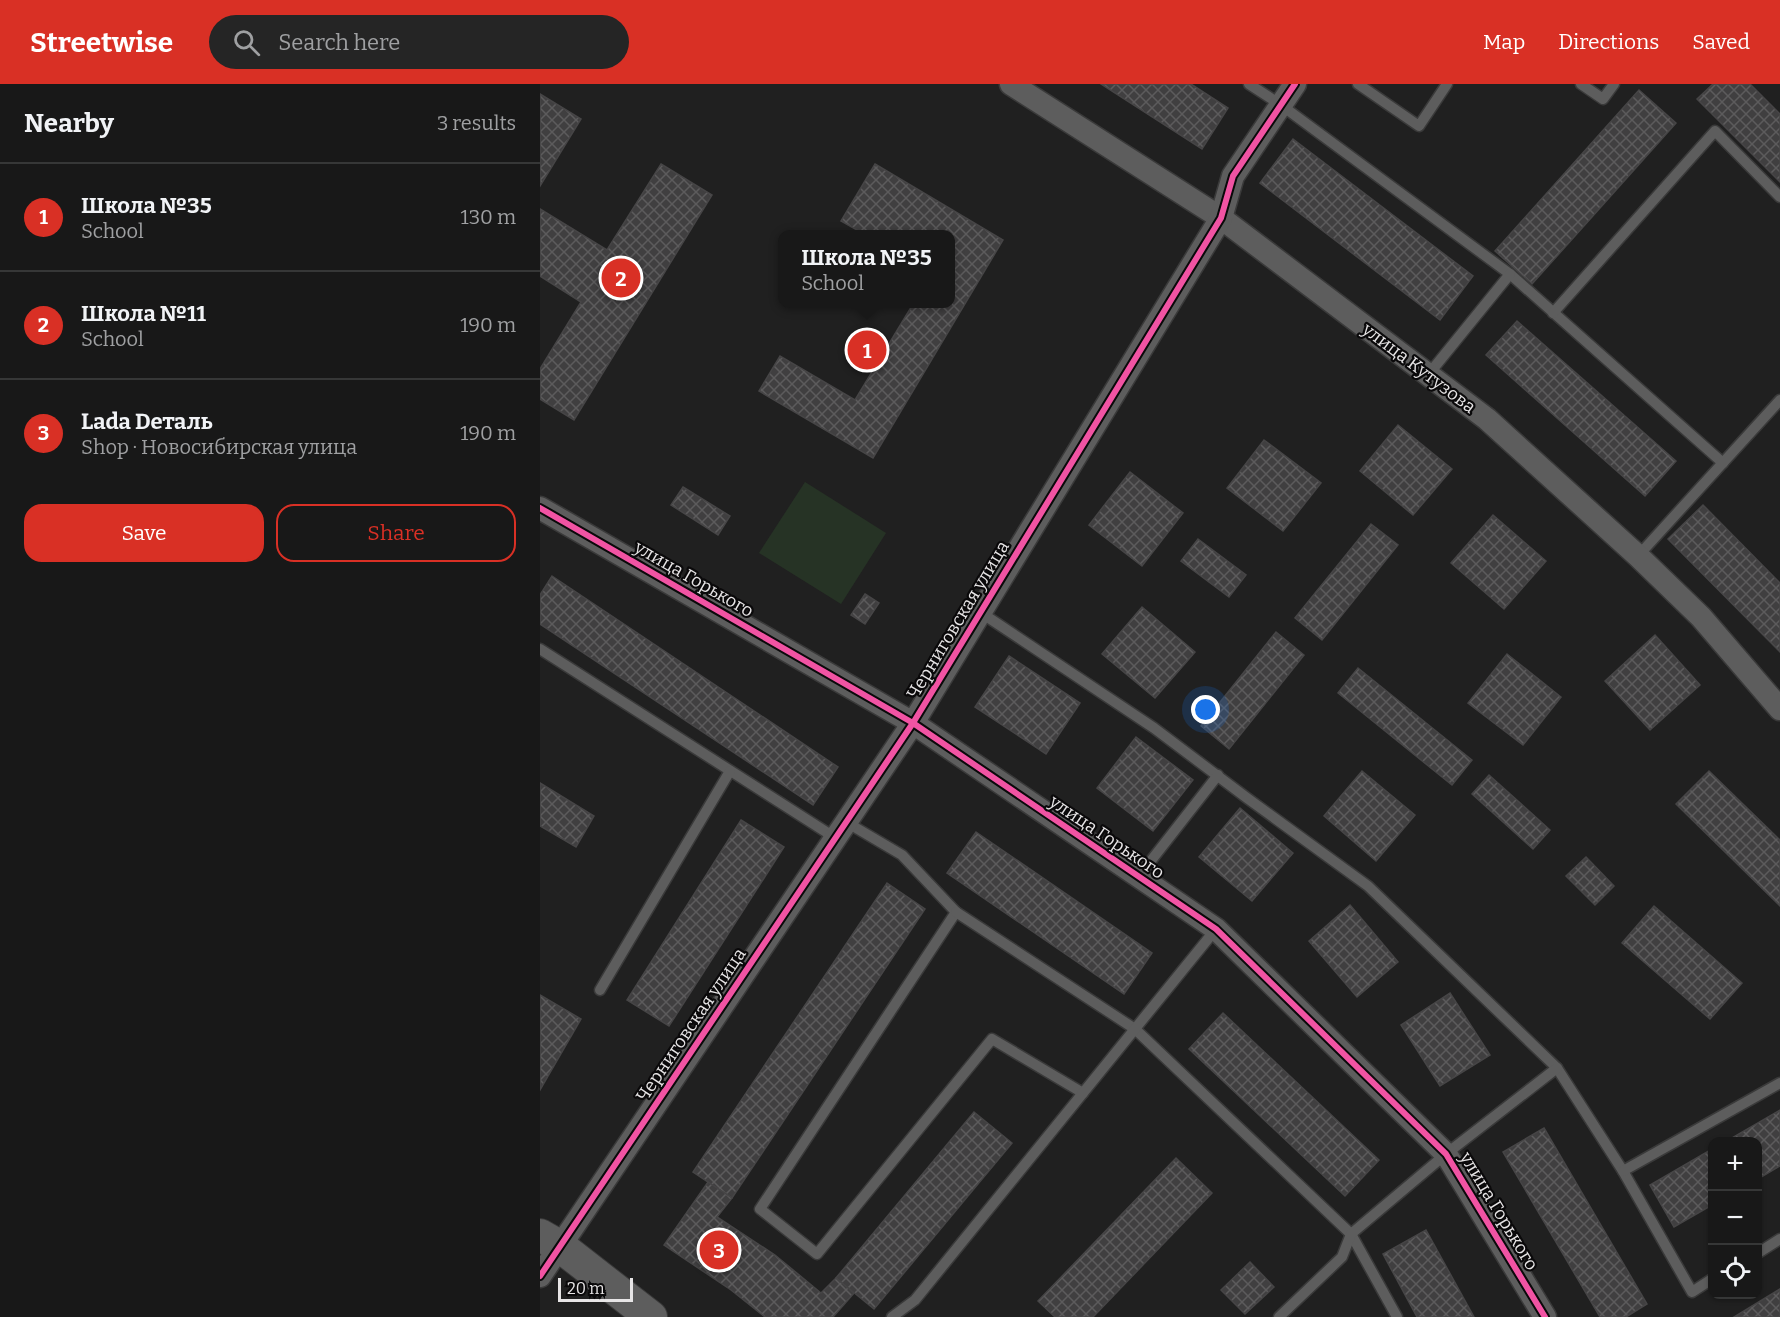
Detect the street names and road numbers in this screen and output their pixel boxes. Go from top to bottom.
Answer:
street label: улица Кутузова [1357,318,1480,418]
street label: улица Горького [630,535,758,622]
street label: Черниговская улица [902,537,1014,703]
street label: улица Горького [1044,790,1169,884]
street label: Черниговская улица [631,944,751,1106]
street label: улица Горького [1455,1147,1543,1274]

